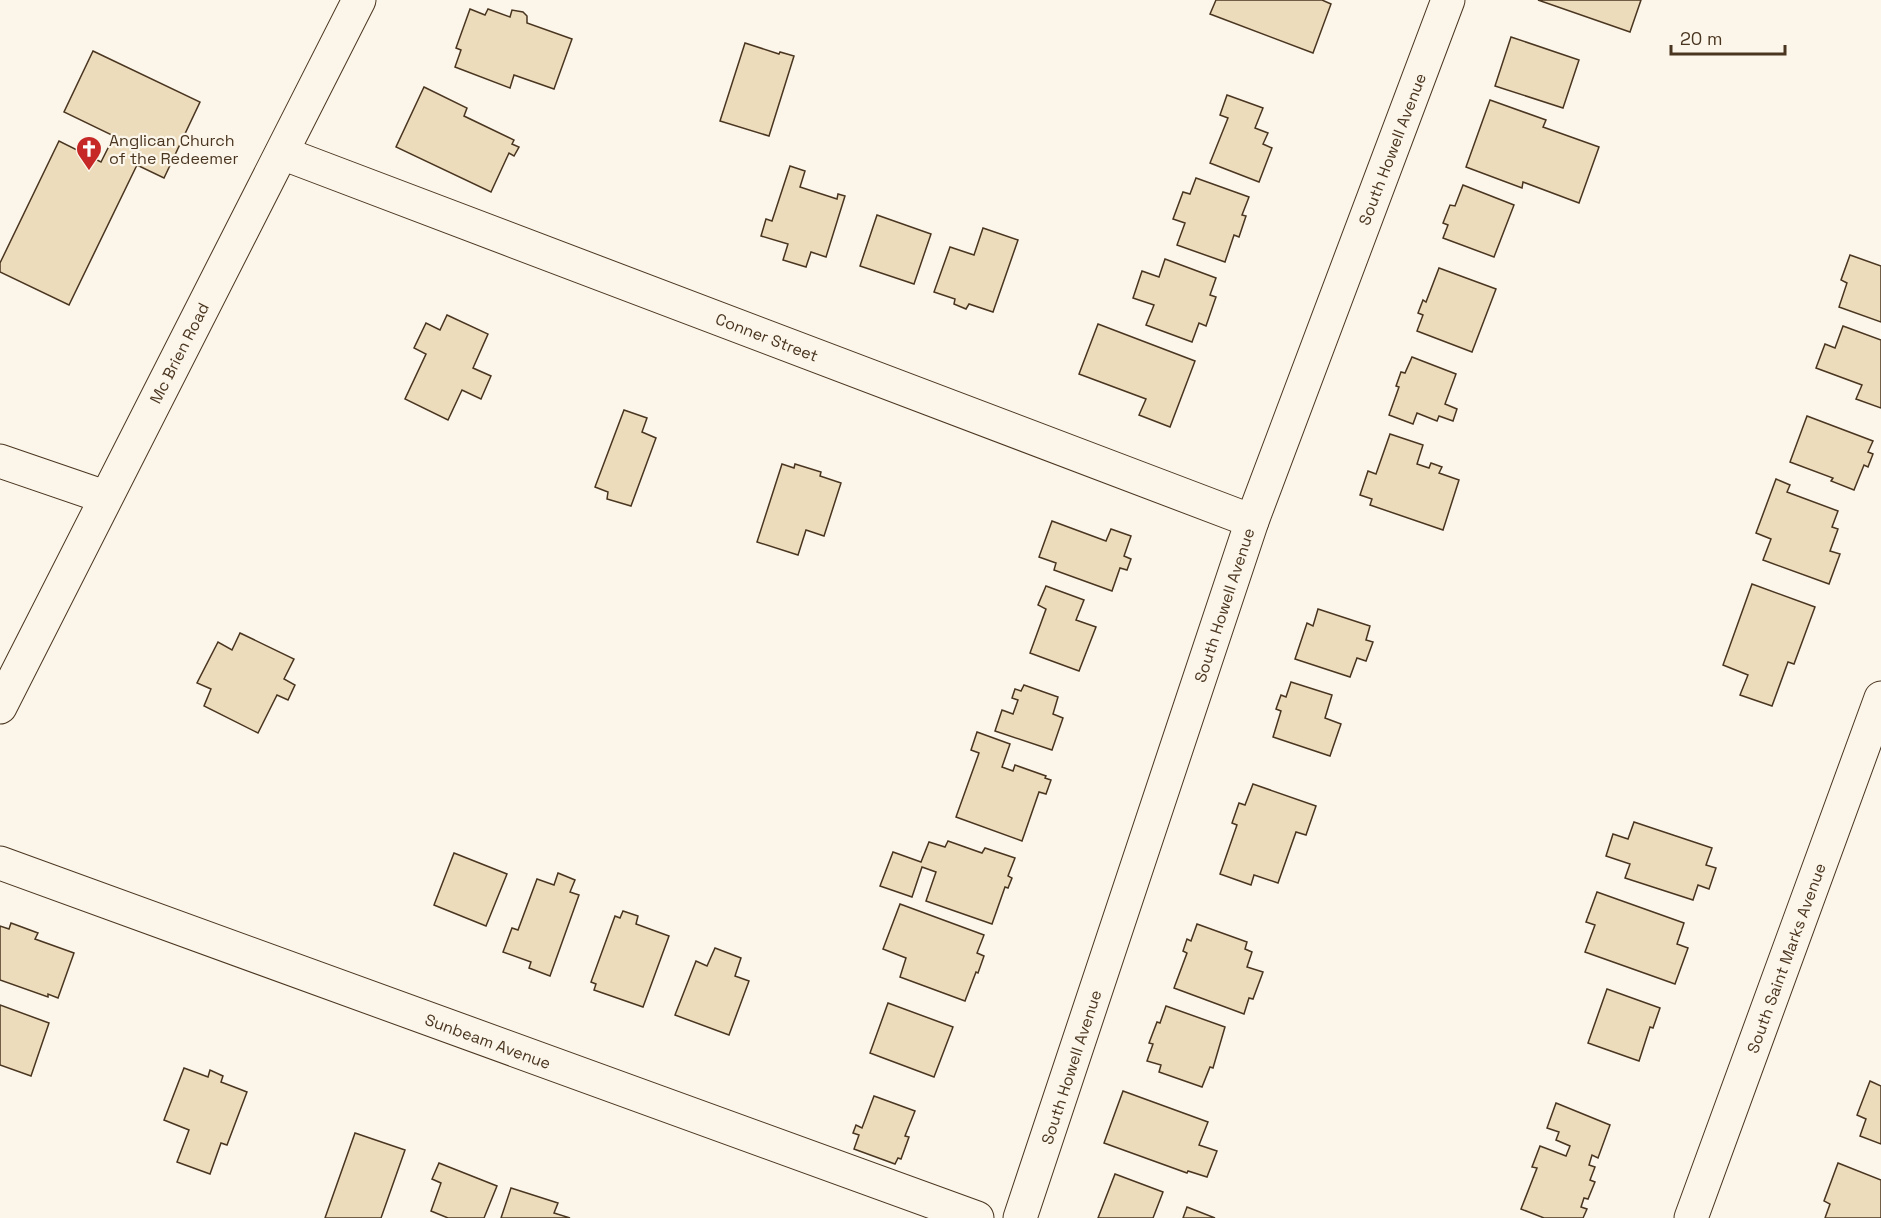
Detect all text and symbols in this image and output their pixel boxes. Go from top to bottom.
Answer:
scale bar [1671,18,1785,56]
text: 20 m [1680,27,1723,50]
street label: South Howell Avenue [1354,70,1431,228]
place label: Anglican Church of the Redeemer [109,130,239,169]
church icon: Anglican Church of the Redeemer [74,134,104,172]
street label: Mc Brien Road [145,299,214,407]
street label: Conner Street [713,308,821,367]
street label: South Howell Avenue [1190,525,1259,685]
street label: South Saint Marks Avenue [1742,860,1831,1056]
street label: South Howell Avenue [1037,987,1106,1147]
street label: Sunbeam Avenue [422,1009,554,1074]

